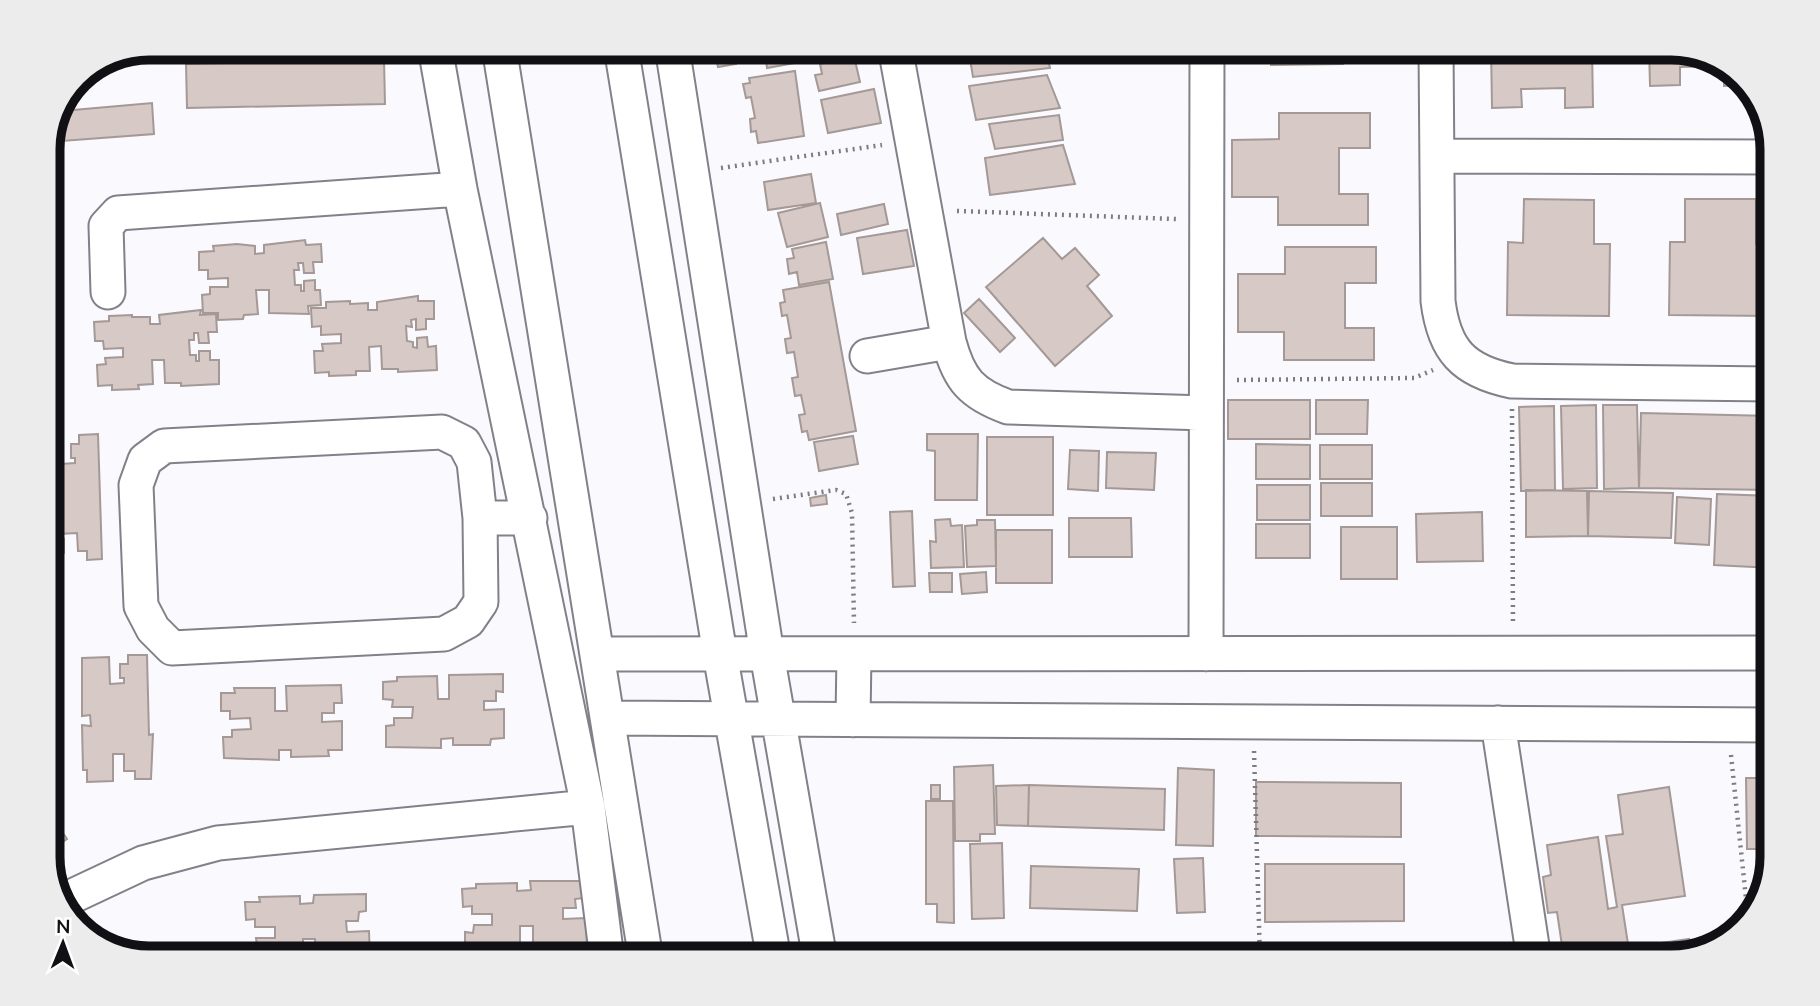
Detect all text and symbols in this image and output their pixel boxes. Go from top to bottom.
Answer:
north arrow [28,908,98,978]
text: N [56,914,71,938]

